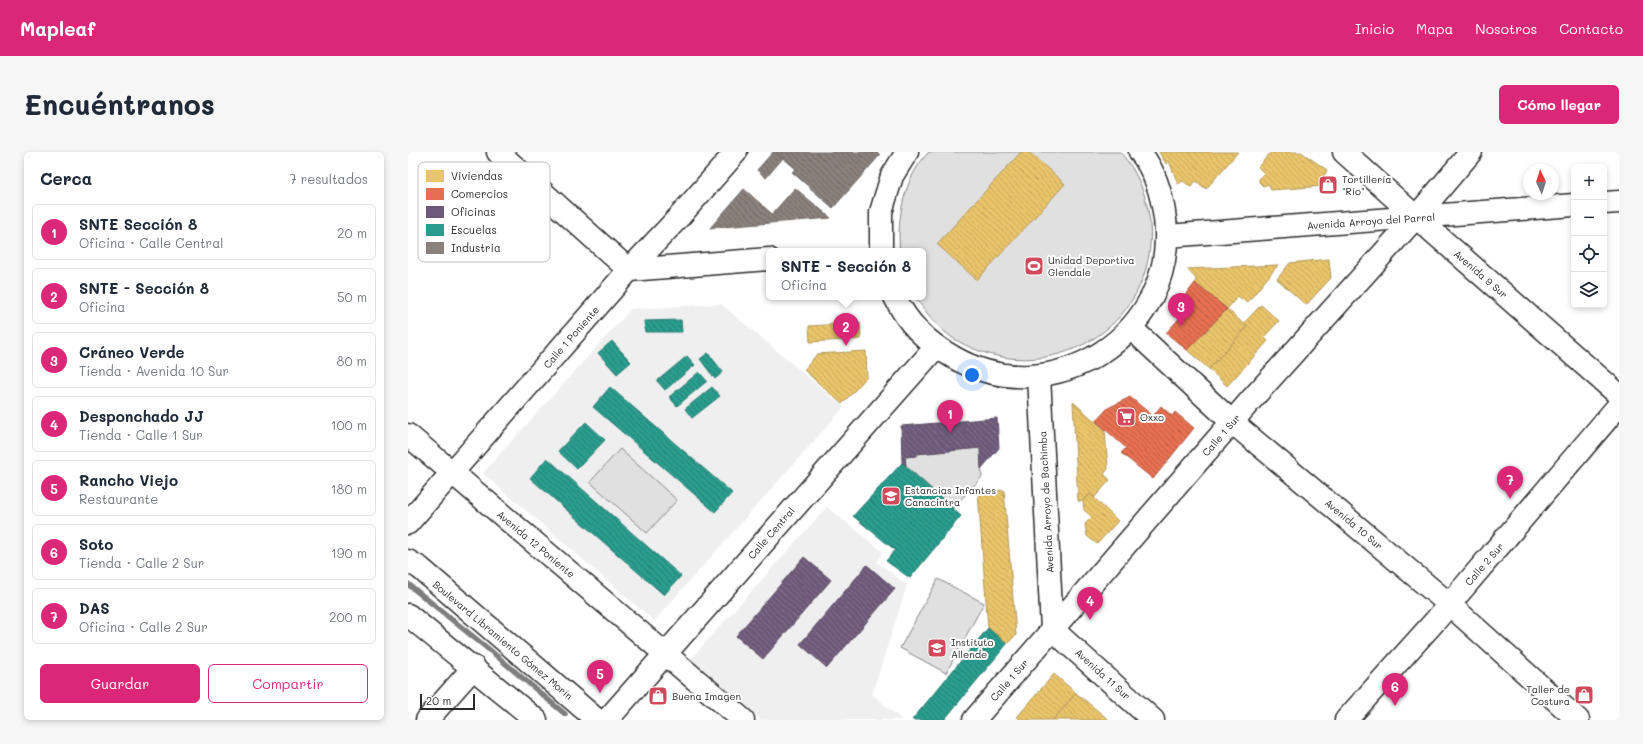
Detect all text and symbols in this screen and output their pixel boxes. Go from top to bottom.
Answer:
text: Mapleaf [20,16,95,41]
text: Inicio [1355,19,1394,38]
text: Mapa [1416,19,1453,38]
text: Nosotros [1475,19,1537,38]
text: Contacto [1559,19,1623,38]
button: Cómo llegar [1499,85,1619,124]
text: Encuéntranos [24,86,215,122]
legend [418,162,550,262]
north arrow [1523,164,1559,200]
map controls [1571,164,1607,308]
button: + [1571,164,1607,200]
text: Cerca [40,167,92,189]
text: Viviendas [451,168,503,183]
text: 7 resultados [289,170,368,187]
place label: Tortillería "Río" [1342,172,1392,198]
shop icon: Tortillería "Río" [1317,174,1339,196]
text: Comercios [451,186,508,201]
button: − [1571,200,1607,236]
text: Oficinas [451,204,495,219]
street label: Avenida Arroyo del Parral [1306,210,1436,232]
text: SNTE Sección 8 [79,214,197,234]
text: Escuelas [451,222,497,237]
text: 1 [51,224,57,241]
text: 20 m [337,224,367,241]
text: Oficina · Calle Central [79,234,224,251]
button: locate [1571,236,1607,272]
text: Industria [451,240,501,255]
street label: Avenida 9 Sur [1451,247,1511,301]
popup [766,248,926,300]
place label: Unidad Deportiva Glendale [1048,253,1135,279]
sports icon: Unidad Deportiva Glendale [1023,255,1045,277]
text: SNTE - Sección 8 [781,256,911,276]
button: layers [1571,272,1607,308]
text: Oficina [781,276,827,293]
text: SNTE - Sección 8 [79,278,209,298]
text: 2 [50,288,58,305]
text: 50 m [337,288,367,305]
pin: 3 [1168,293,1194,326]
text: Oficina [79,298,125,315]
street label: Calle 1 Poniente [540,303,602,371]
pin: 2 [833,313,859,346]
text: Cráneo Verde [79,342,184,362]
text: 3 [50,352,58,369]
text: 80 m [337,352,367,369]
text: Tienda · Avenida 10 Sur [79,362,229,379]
your location [962,365,982,385]
pin: 1 [937,400,963,433]
text: Desponchado JJ [79,406,204,426]
supermarket icon: Oxxo [1115,406,1137,428]
place label: Oxxo [1140,410,1164,424]
street label: Calle 1 Sur [1199,411,1243,459]
text: 4 [50,416,58,433]
text: 100 m [331,416,367,433]
text: Tienda · Calle 1 Sur [79,426,203,443]
street label: Avenida Arroyo de Bachimba [1035,431,1057,573]
pin: 7 [1497,466,1523,499]
text: Rancho Viejo [79,470,178,490]
text: 5 [50,480,58,497]
text: 180 m [331,480,367,497]
place label: Estancias Infantes Canacintra [905,483,996,509]
school or university icon: Estancias Infantes Canacintra [880,485,902,507]
text: Restaurante [79,490,158,507]
street label: Avenida 10 Sur [1322,496,1386,552]
street label: Calle Central [744,504,798,562]
street label: Avenida 12 Poniente [494,507,578,581]
text: Soto [79,534,113,554]
street label: Calle 2 Sur [1461,540,1507,588]
text: 6 [50,544,58,561]
text: 190 m [331,544,367,561]
text: Tienda · Calle 2 Sur [79,554,204,571]
street label: Boulevard Libramiento Gómez Morín [430,577,576,703]
pin: 4 [1077,587,1103,620]
text: DAS [79,598,110,618]
text: 7 [50,608,58,625]
text: 200 m [329,608,367,625]
text: Oficina · Calle 2 Sur [79,618,208,635]
place label: Instituto Allende [951,635,994,661]
school or university icon: Instituto Allende [926,637,948,659]
street label: Avenida 11 Sur [1072,645,1134,703]
street label: Calle 1 Sur [987,656,1031,704]
pin: 5 [587,660,613,693]
button: Guardar [40,664,200,703]
button: Compartir [208,664,368,703]
pin: 6 [1382,673,1408,706]
place label: Taller de Costura [1526,682,1570,708]
shop icon: Taller de Costura [1573,684,1595,706]
shop icon: Buena Imagen [647,685,669,707]
place label: Buena Imagen [672,689,741,703]
scale bar [420,692,475,711]
text: 20 m [426,693,451,708]

